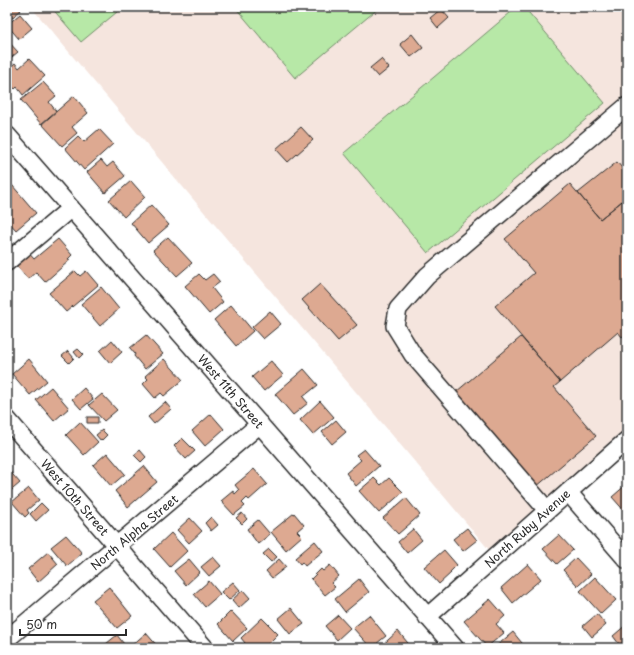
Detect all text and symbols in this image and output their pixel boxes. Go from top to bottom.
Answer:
street label: West 11th Street [194,350,268,432]
street label: West 10th Street [37,455,113,539]
street label: North Ruby Avenue [480,484,574,571]
street label: North Alpha Street [86,490,182,574]
scale bar [20,611,126,637]
text: 50 m [26,615,57,633]

